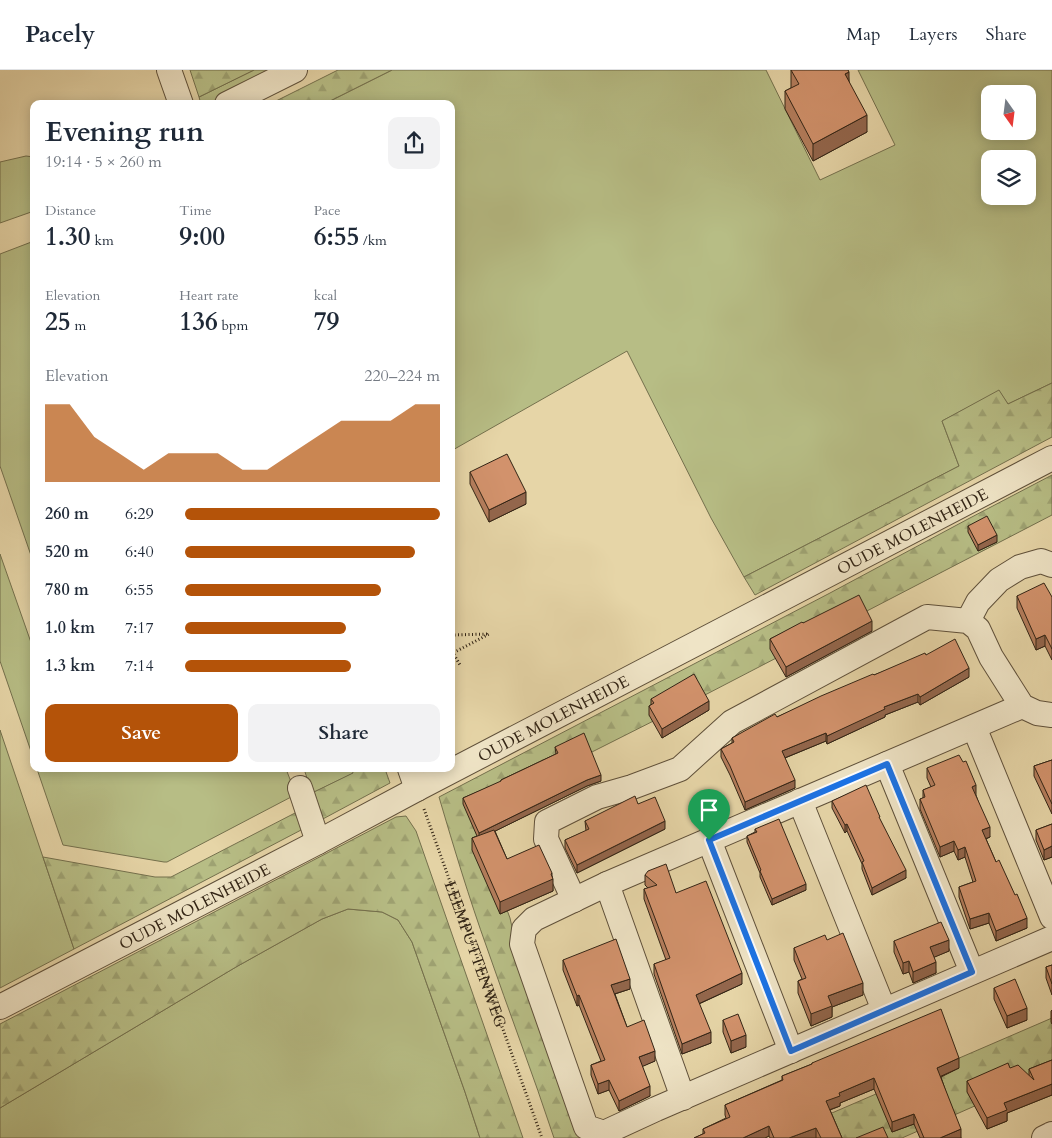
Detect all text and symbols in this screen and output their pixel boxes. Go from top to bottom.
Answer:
text: Pacely [25,18,95,51]
text: Map [846,22,881,47]
text: Layers [909,22,958,47]
text: Share [986,22,1027,47]
north arrow [981,85,1036,140]
map controls [981,85,1036,205]
text: Evening run [45,113,204,151]
button: share [388,117,440,169]
button: layers [981,150,1036,205]
text: 19:14 · 5 × 260 m [45,151,162,173]
text: Distance [45,201,96,220]
text: Time [179,201,212,220]
text: Pace [314,201,341,220]
text: 1.30 [45,220,91,254]
text: 9:00 [179,220,225,254]
text: 6:55 [314,220,359,254]
text: km [91,231,114,250]
text: /km [359,231,387,250]
text: Elevation [45,286,101,305]
text: Heart rate [179,286,239,305]
text: kcal [314,286,337,305]
text: 25 [45,305,71,339]
text: 136 [179,305,218,339]
text: 79 [314,305,339,339]
text: m [71,316,86,335]
text: bpm [218,316,248,335]
text: Elevation [45,365,109,387]
text: 220–224 m [364,365,440,387]
street label: OUDE MOLENHEIDE [833,483,992,580]
text: 260 m [45,503,89,525]
text: 6:29 [125,503,154,525]
text: 520 m [45,541,89,563]
text: 6:40 [125,541,154,563]
text: 780 m [45,579,89,601]
text: 6:55 [125,579,154,601]
text: 1.0 km [45,617,95,639]
text: 7:17 [125,617,154,639]
text: 1.3 km [45,655,95,677]
text: 7:14 [125,655,154,677]
street label: OUDE MOLENHEIDE [474,670,633,767]
button: Save [45,704,238,762]
button: Share [248,704,440,762]
pin [688,789,730,840]
icon: arrive [695,796,723,824]
street label: OUDE MOLENHEIDE [115,859,274,955]
street label: LEEMPUTTENWEG [439,878,512,1031]

